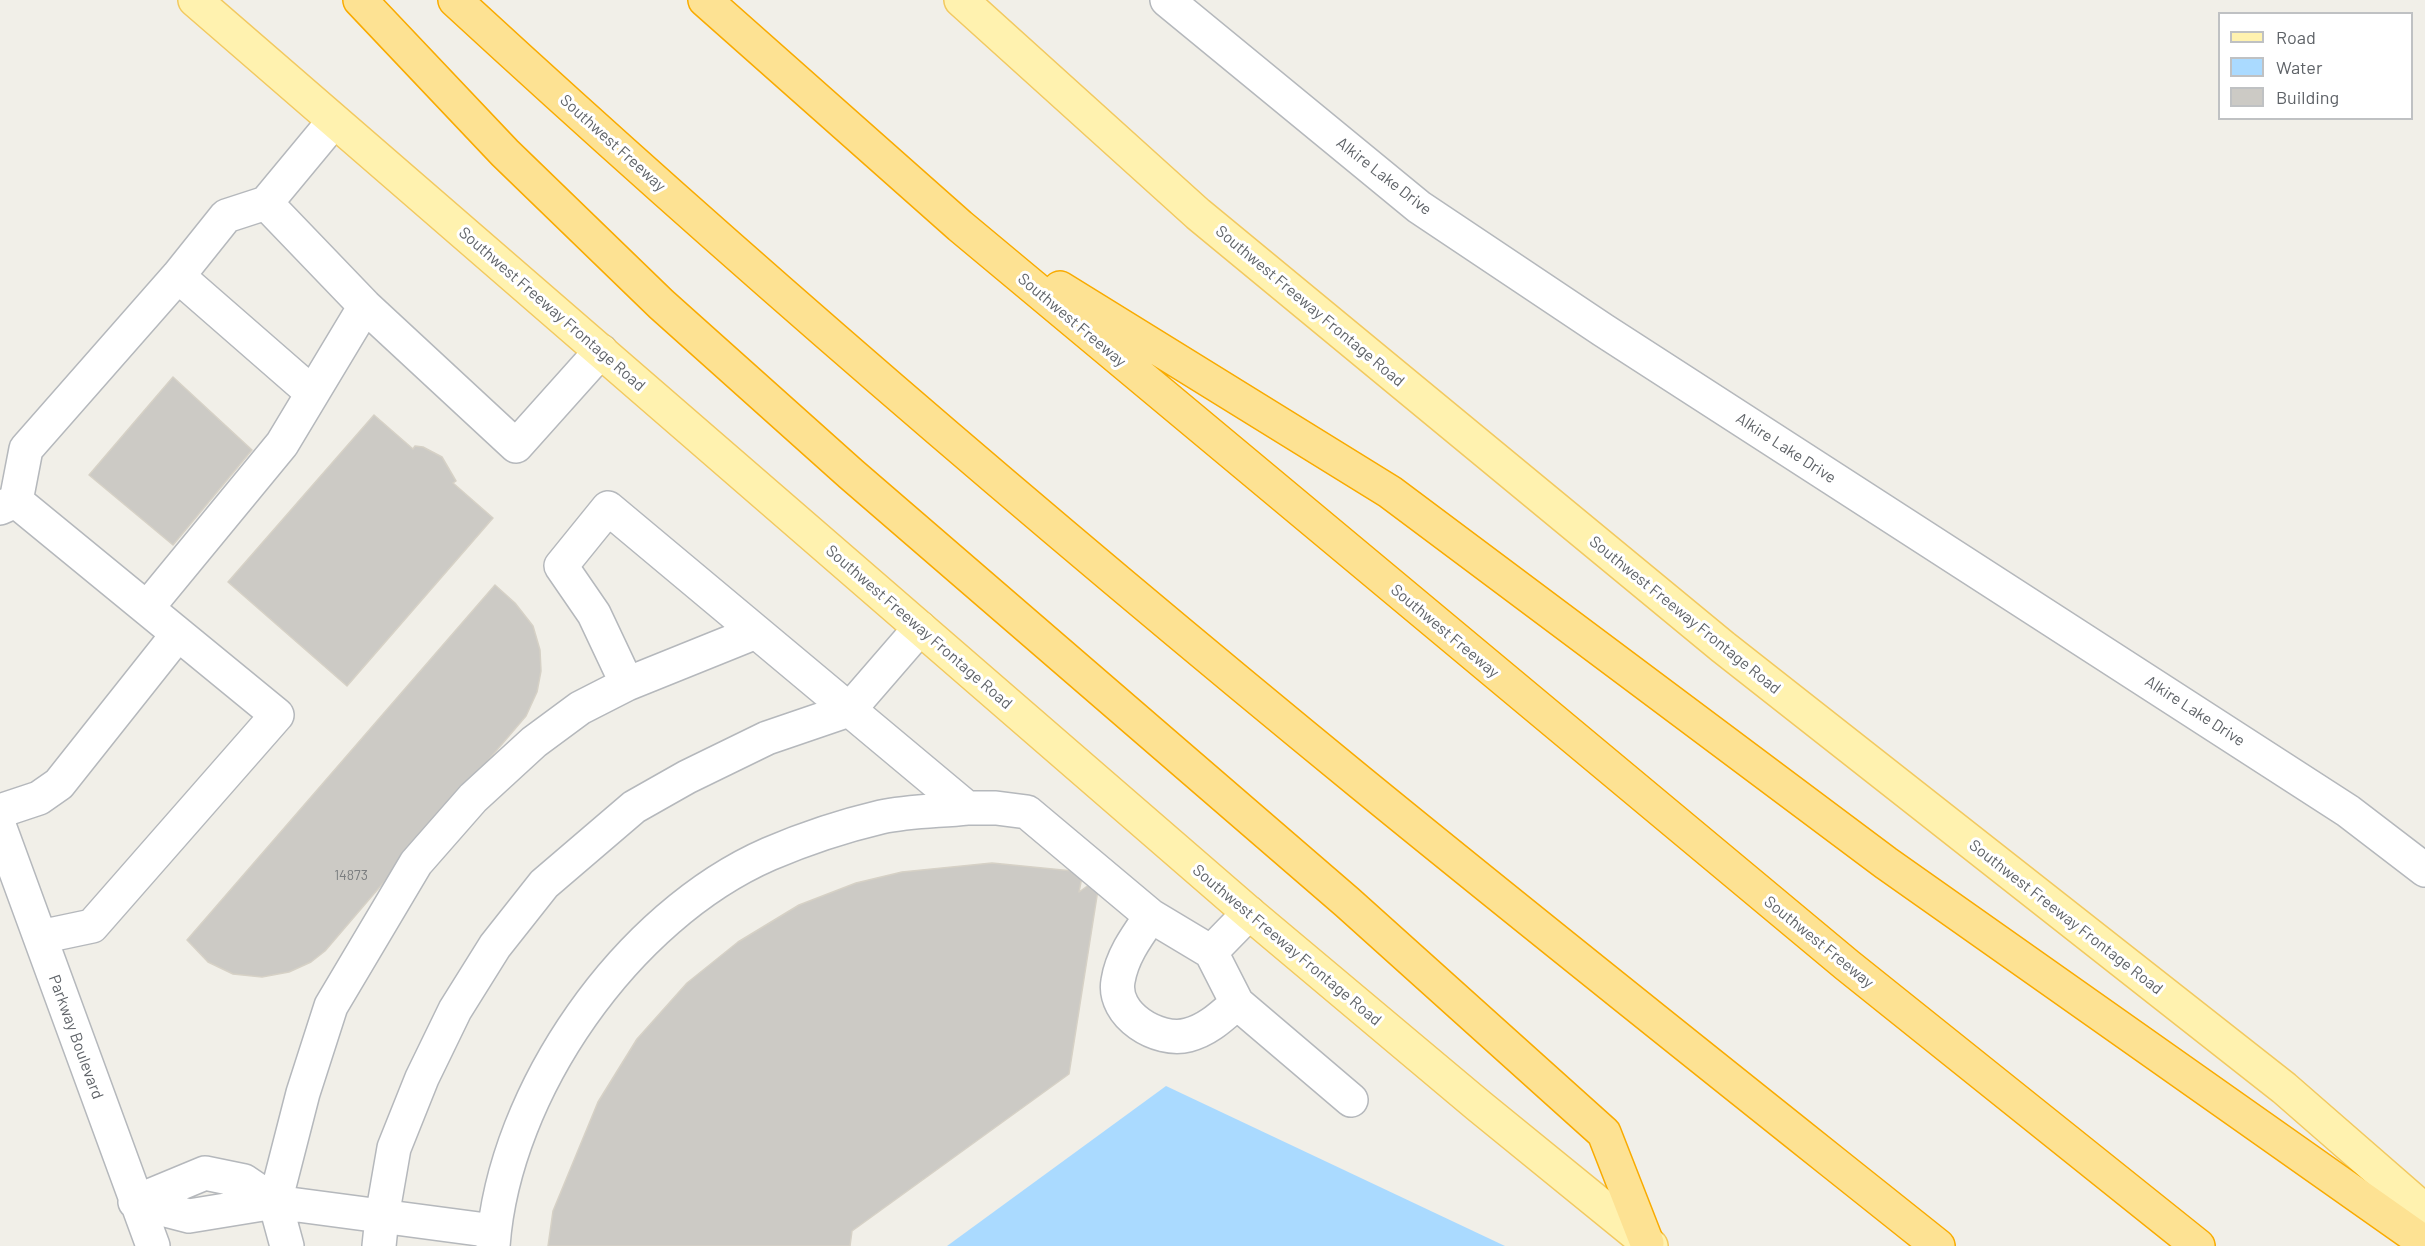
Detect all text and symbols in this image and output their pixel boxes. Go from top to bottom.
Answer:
legend [2218,12,2413,120]
text: Road [2276,26,2316,48]
text: Water [2276,56,2323,78]
text: Building [2276,86,2339,108]
street label: Southwest Freeway [556,90,670,196]
street label: Alkire Lake Drive [1333,133,1435,219]
street label: Southwest Freeway Frontage Road [1212,221,1408,391]
street label: Southwest Freeway Frontage Road [455,223,649,395]
street label: Southwest Freeway [1014,269,1130,371]
street label: Alkire Lake Drive [1732,409,1840,487]
street label: Southwest Freeway Frontage Road [1586,532,1784,698]
street label: Southwest Freeway Frontage Road [822,541,1016,713]
street label: Southwest Freeway [1387,580,1503,682]
street label: Alkire Lake Drive [2141,672,2249,750]
street label: Southwest Freeway Frontage Road [1965,835,2167,999]
street label: Southwest Freeway Frontage Road [1189,860,1385,1030]
house number: 14873 [334,867,368,883]
street label: Southwest Freeway [1760,892,1878,992]
street label: Parkway Boulevard [45,972,107,1102]

